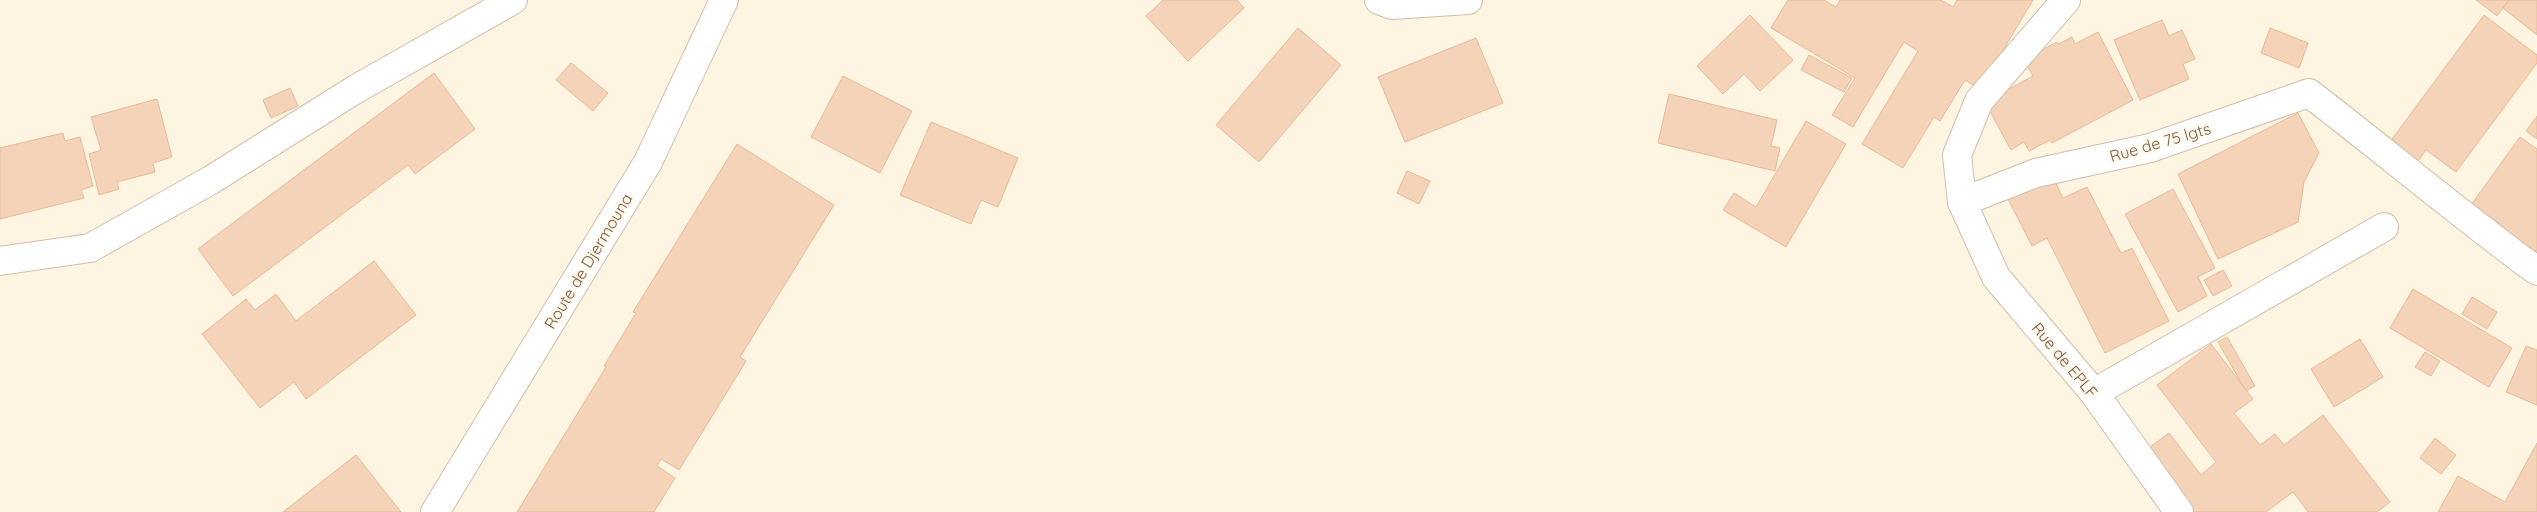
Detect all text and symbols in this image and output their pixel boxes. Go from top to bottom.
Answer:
street label: Rue de 75 lgts [2107,118,2213,166]
street label: Route de Djermouna [540,190,636,332]
street label: Rue de EPLF [2028,318,2102,402]

